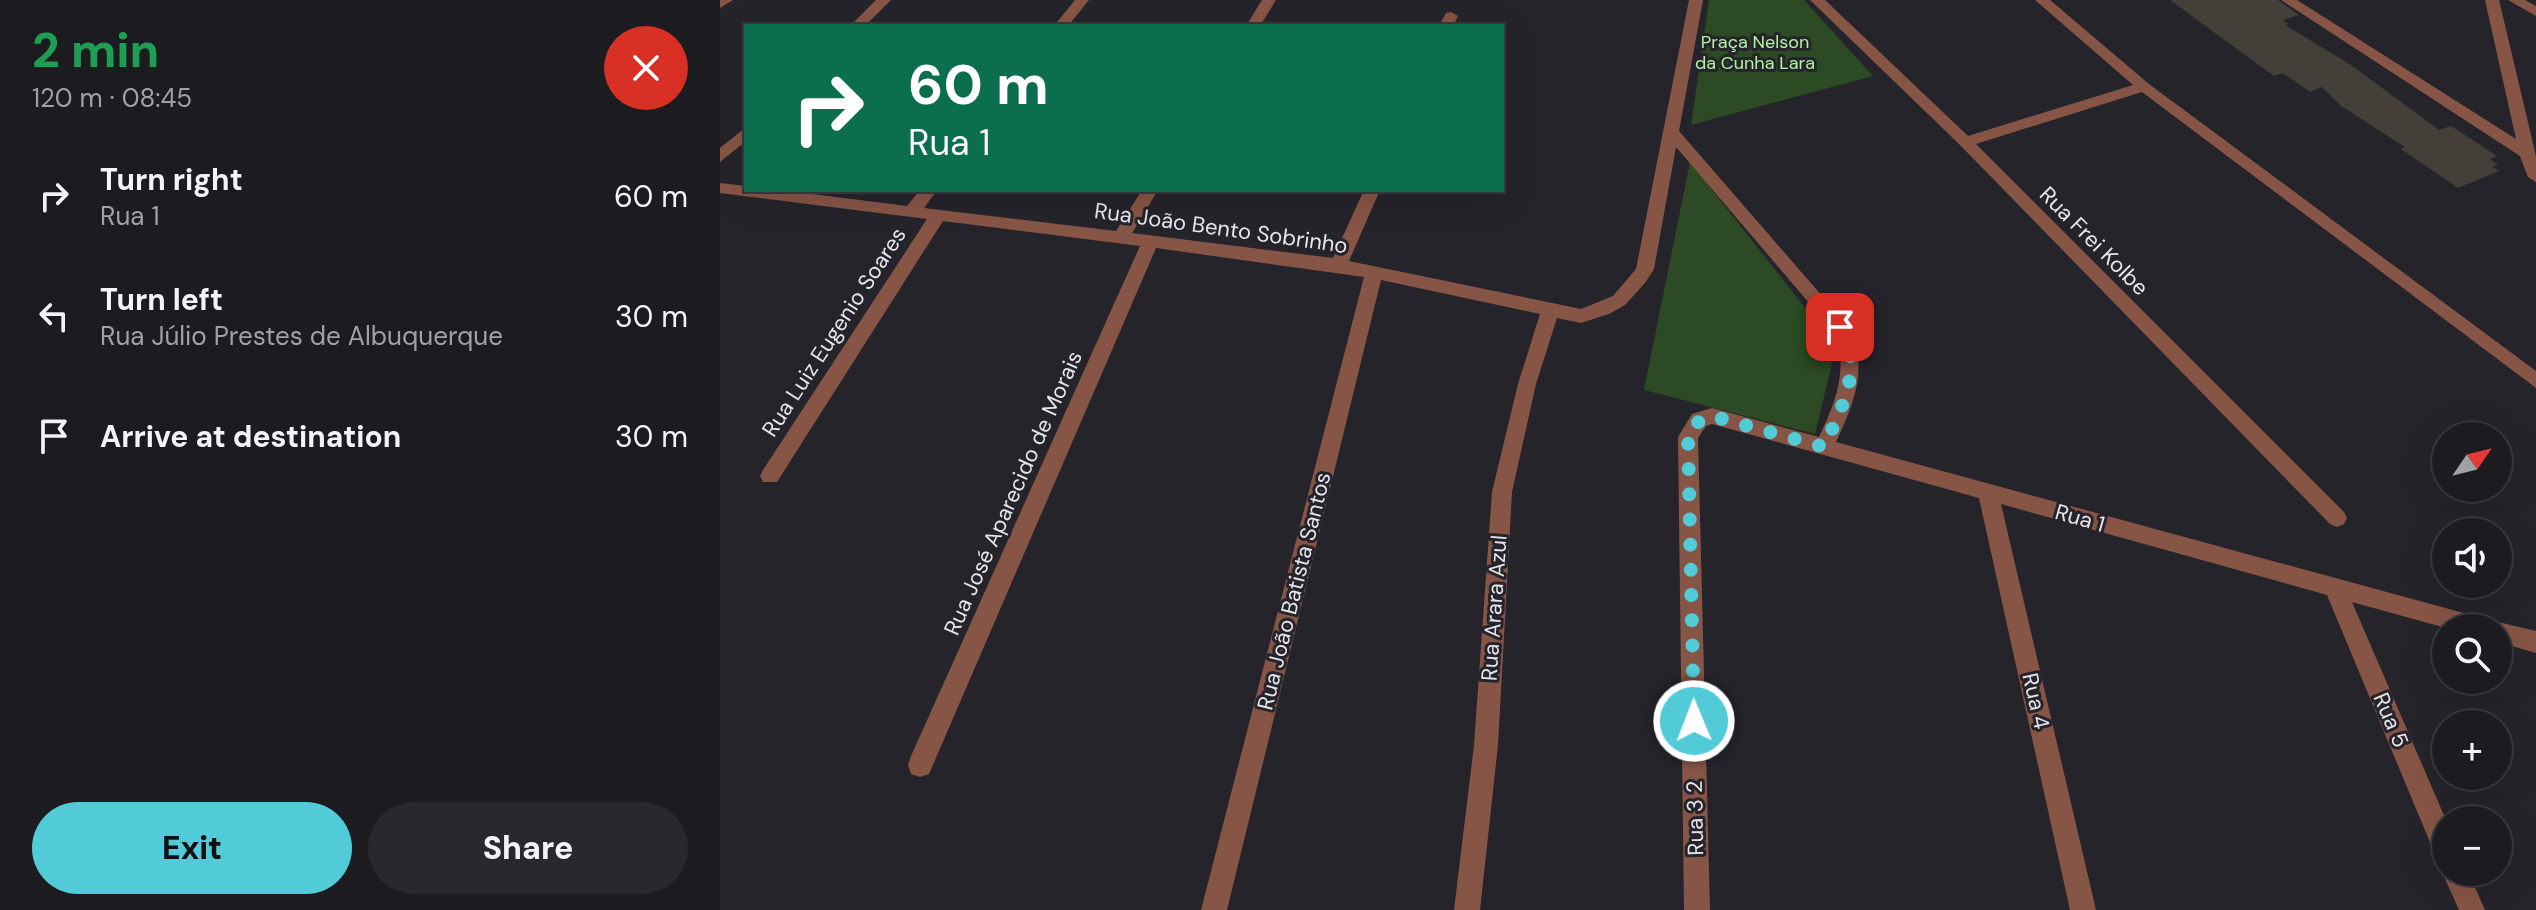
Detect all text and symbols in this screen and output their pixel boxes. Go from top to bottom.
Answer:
text: 2 min [32,19,159,82]
button: close [604,26,688,110]
park label: Praça Nelson da Cunha Lara [1695,30,1815,75]
text: 60 m [908,48,1049,121]
icon: right [776,56,880,160]
text: 120 m · 08:45 [32,81,192,115]
text: Rua 1 [908,119,990,166]
text: Turn right [100,160,243,199]
icon: right [32,174,76,218]
text: 60 m [614,177,688,216]
street label: Rua Frei Kolbe [2033,180,2155,302]
street label: Rua João Bento Sobrinho [1093,196,1349,260]
text: Rua 1 [100,199,160,233]
street label: Rua Luiz Eugenio Soares [755,222,913,442]
text: Turn left [100,280,223,319]
pin [1806,293,1874,361]
icon: left [32,294,76,338]
text: 30 m [615,297,688,336]
icon: arrive [1818,305,1862,349]
text: Rua Júlio Prestes de Albuquerque [100,319,503,353]
street label: Rua José Aparecido de Morais [937,346,1089,640]
icon: arrive [32,414,76,458]
text: Arrive at destination [100,417,401,456]
text: 30 m [615,417,688,456]
north arrow [2432,422,2512,502]
map controls [2432,422,2512,886]
street label: Rua João Batista Santos [1250,469,1338,713]
street label: Rua 1 [2052,497,2108,539]
button: sound [2432,518,2512,598]
street label: Rua Arara Azul [1474,534,1514,682]
button: search [2432,614,2512,694]
street label: Rua 4 [2015,670,2057,732]
position arrow [1652,679,1736,763]
street label: Rua 5 [2367,688,2415,752]
button: + [2432,710,2512,790]
street label: Rua 3 2 [1680,780,1710,856]
button: Exit [32,802,352,894]
button: Share [368,802,688,894]
button: − [2432,806,2512,886]

